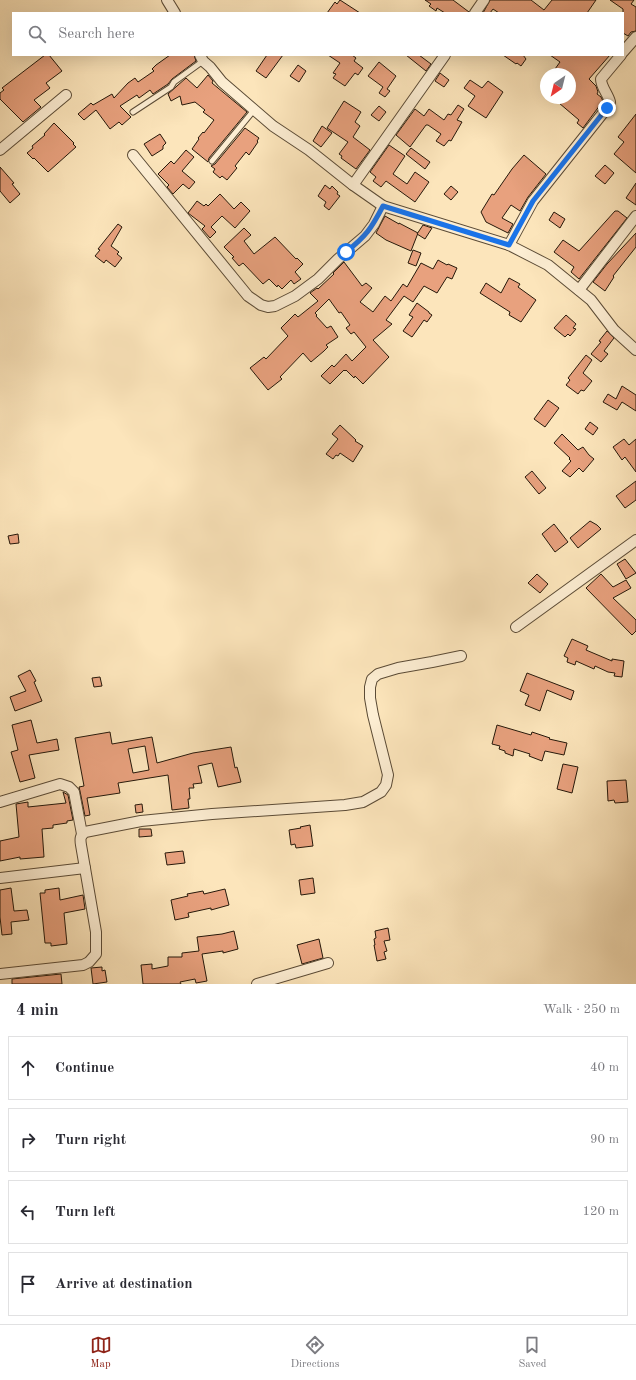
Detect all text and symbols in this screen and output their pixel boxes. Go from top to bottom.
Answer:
search box [12,12,624,56]
icon: search [26,23,48,45]
text: Search here [58,27,135,42]
north arrow [540,68,576,104]
route end [598,99,616,117]
route start [337,243,355,261]
text: 4 min [16,1002,59,1019]
text: Walk · 250 m [543,1003,620,1016]
icon: ahead [17,1057,39,1079]
text: Continue [55,1061,114,1076]
text: 40 m [590,1061,619,1074]
icon: right [17,1129,39,1151]
text: Turn right [55,1133,126,1148]
text: 90 m [590,1133,619,1146]
icon: left [17,1201,39,1223]
text: Turn left [55,1205,115,1220]
text: 120 m [582,1205,619,1218]
icon: arrive [17,1273,39,1295]
text: Arrive at destination [55,1277,193,1292]
tab: Map [90,1334,112,1372]
tab: Directions [291,1334,339,1372]
tab: Saved [518,1334,546,1372]

